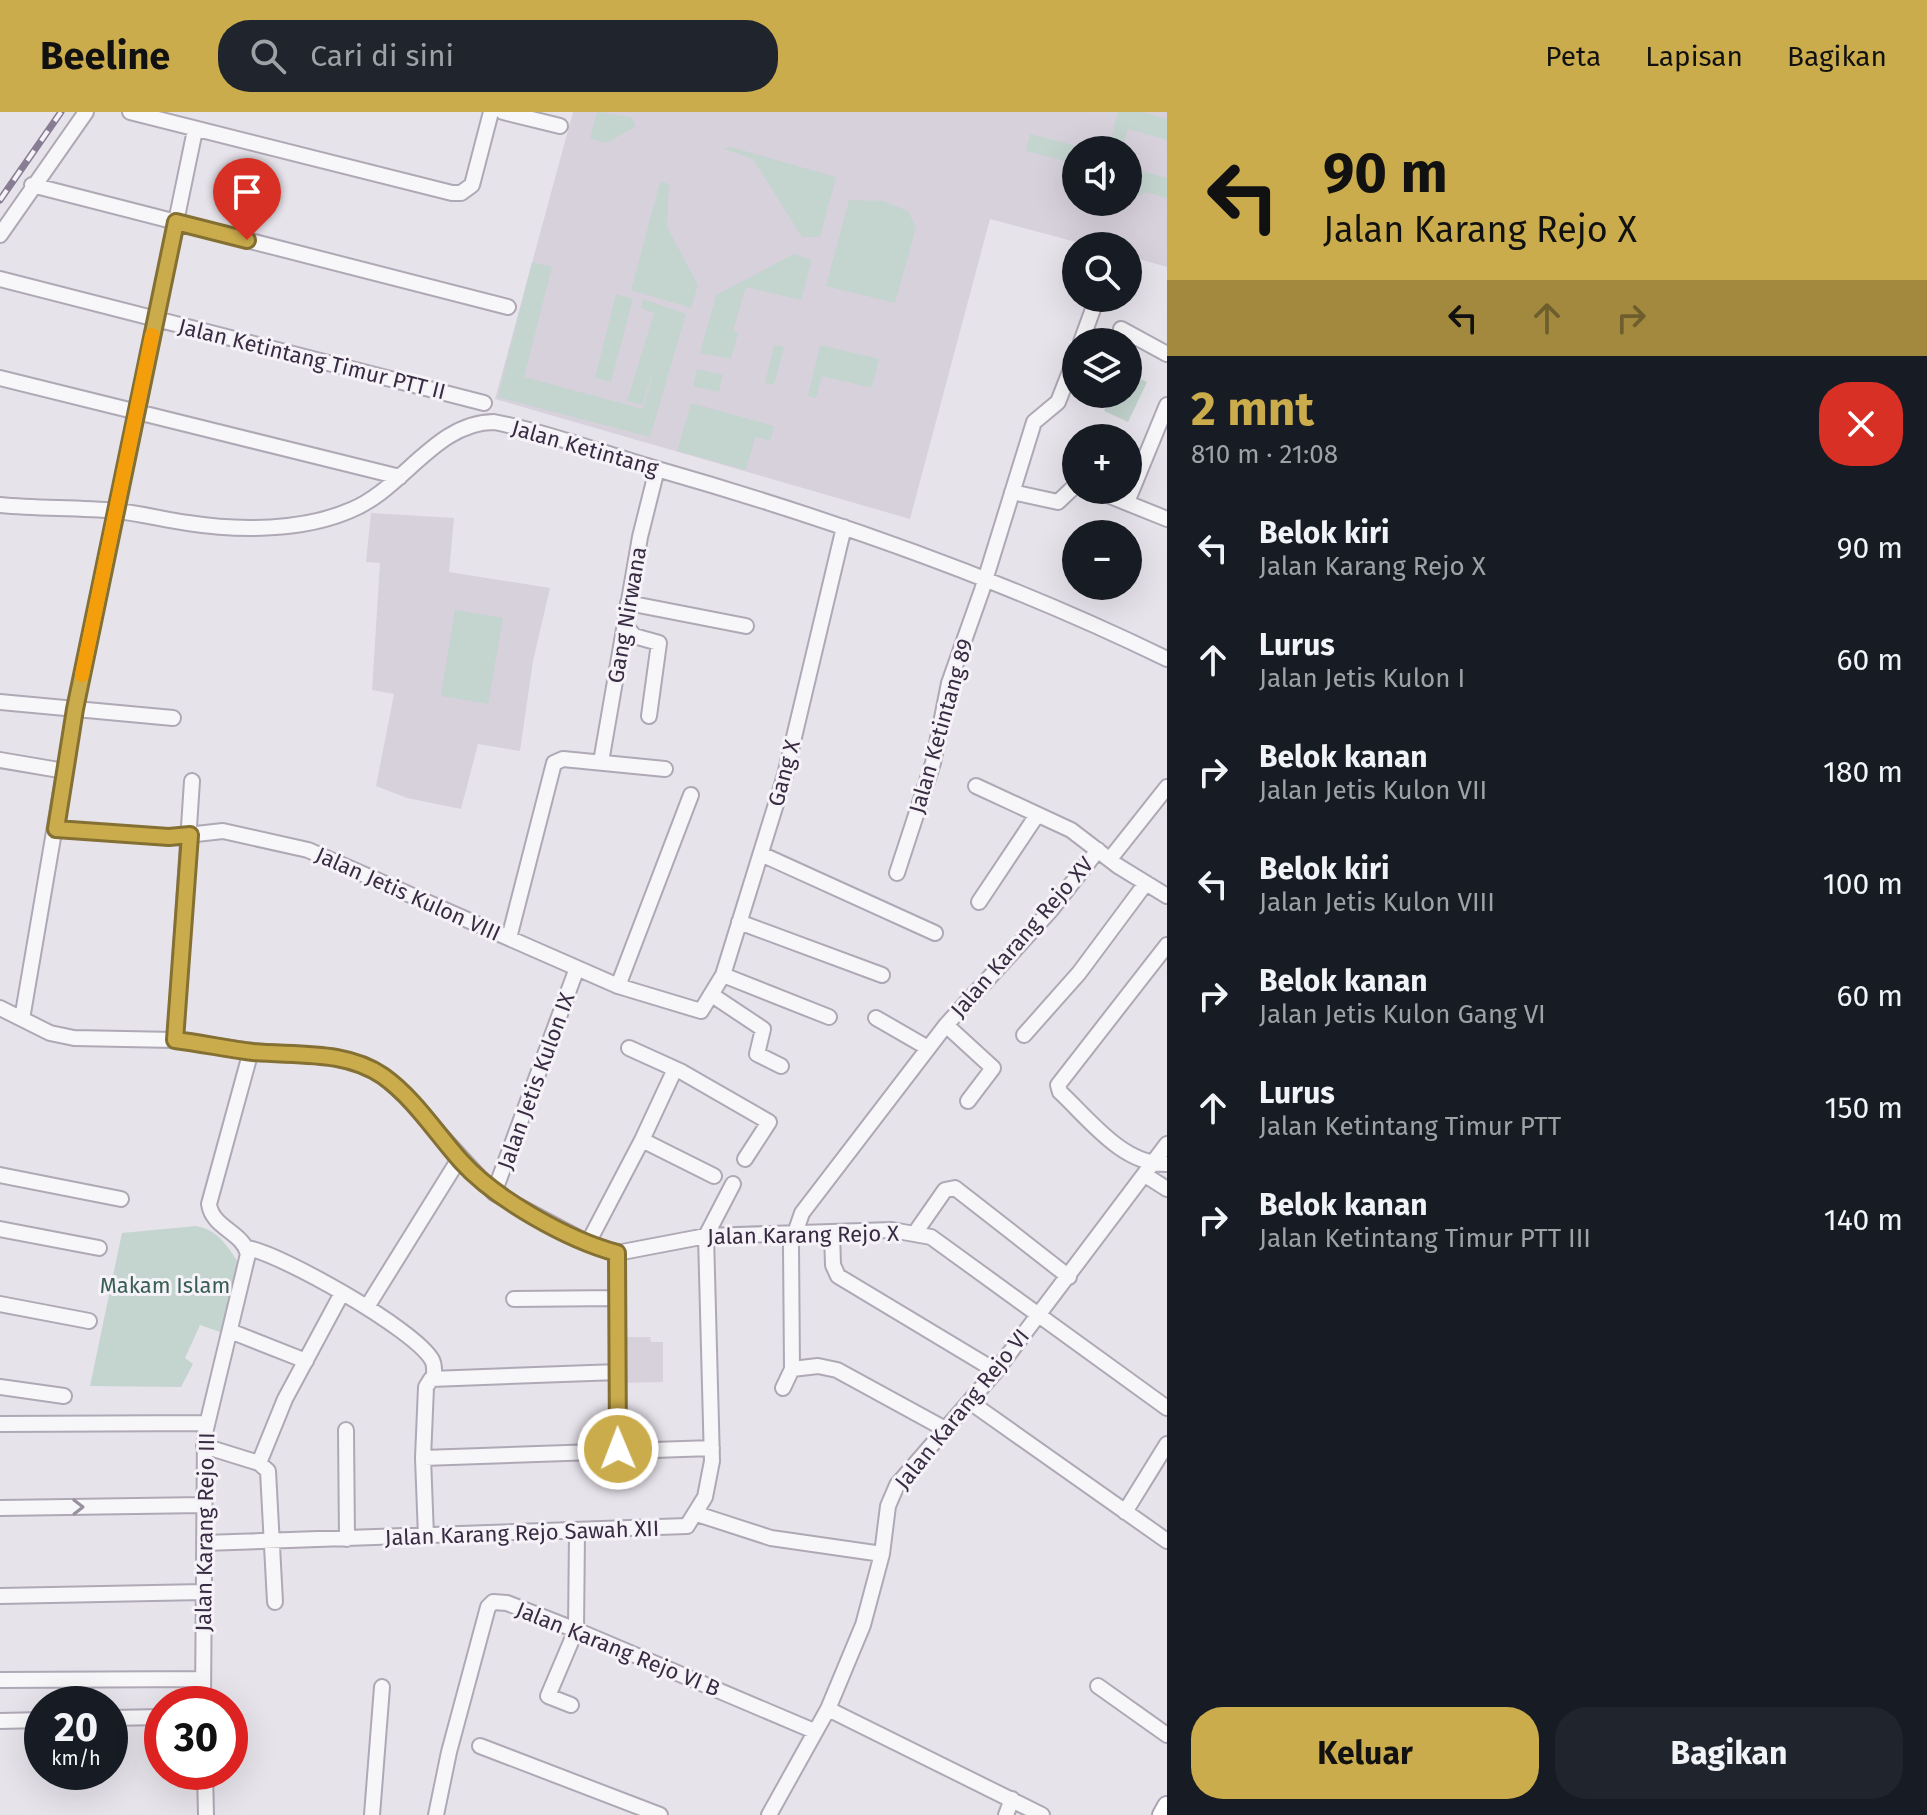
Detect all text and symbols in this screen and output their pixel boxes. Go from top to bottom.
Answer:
search box [218,20,778,92]
text: Beeline [40,33,170,79]
icon: search [246,34,290,78]
text: Cari di sini [310,38,454,74]
text: Peta [1545,40,1601,73]
text: Lapisan [1645,40,1743,73]
text: Bagikan [1787,40,1887,73]
map controls [1062,136,1142,600]
button: sound [1062,136,1142,216]
text: 90 m [1323,140,1448,207]
icon: left [1191,144,1295,248]
pin [213,158,281,240]
icon: arrive [225,170,269,214]
text: Jalan Karang Rejo X [1323,208,1637,252]
button: search [1062,232,1142,312]
icon: left [1441,296,1485,340]
icon: ahead [1525,296,1569,340]
icon: right [1609,296,1653,340]
street label: Jalan Ketintang Timur PTT II [176,313,448,405]
button: layers [1062,328,1142,408]
text: 2 mnt [1191,380,1314,438]
button: close [1819,382,1903,466]
street label: Jalan Ketintang [509,414,662,482]
button: + [1062,424,1142,504]
text: 810 m · 21:08 [1191,439,1338,470]
text: Belok kiri [1259,515,1390,551]
button: − [1062,520,1142,600]
icon: left [1191,526,1235,570]
text: 90 m [1837,530,1903,566]
street label: Gang Nirwana [602,545,652,685]
text: Jalan Karang Rejo X [1259,551,1486,582]
text: Lurus [1259,627,1335,663]
street label: Jalan Ketintang 89 [903,636,979,816]
icon: ahead [1191,638,1235,682]
text: 60 m [1837,642,1903,678]
text: Jalan Jetis Kulon I [1259,663,1465,694]
street label: Gang X [762,737,806,809]
text: Belok kanan [1259,739,1428,775]
icon: right [1191,750,1235,794]
text: 180 m [1823,754,1903,790]
text: Jalan Jetis Kulon VII [1259,775,1487,806]
street label: Jalan Jetis Kulon VIII [311,841,505,947]
street label: Jalan Karang Rejo XV [945,851,1100,1023]
text: Belok kiri [1259,851,1390,887]
icon: left [1191,862,1235,906]
text: 100 m [1823,866,1903,902]
text: Jalan Jetis Kulon VIII [1259,887,1495,918]
text: Belok kanan [1259,963,1428,999]
icon: right [1191,974,1235,1018]
text: 60 m [1837,978,1903,1014]
street label: Jalan Jetis Kulon IX [491,989,581,1173]
text: Jalan Jetis Kulon Gang VI [1259,999,1546,1030]
text: Lurus [1259,1075,1335,1111]
icon: ahead [1191,1086,1235,1130]
text: 150 m [1825,1090,1903,1126]
text: Jalan Ketintang Timur PTT [1259,1111,1561,1142]
text: Belok kanan [1259,1187,1428,1223]
icon: right [1191,1198,1235,1242]
text: 140 m [1824,1202,1903,1238]
street label: Jalan Karang Rejo X [707,1220,899,1250]
text: Jalan Ketintang Timur PTT III [1259,1223,1591,1254]
park label: Makam Islam [100,1272,230,1299]
street label: Jalan Karang Rejo VI [889,1323,1035,1495]
position arrow [576,1407,660,1491]
street label: Jalan Karang Rejo III [190,1432,220,1632]
one-way arrow [72,1498,85,1516]
street label: Jalan Karang Rejo Sawah XII [384,1515,660,1551]
street label: Jalan Karang Rejo VI B [512,1596,724,1702]
speed limit sign: 30 [144,1686,248,1790]
text: 20 [54,1704,98,1752]
button: Keluar [1191,1707,1539,1799]
button: Bagikan [1555,1707,1903,1799]
text: km/h [51,1746,101,1770]

